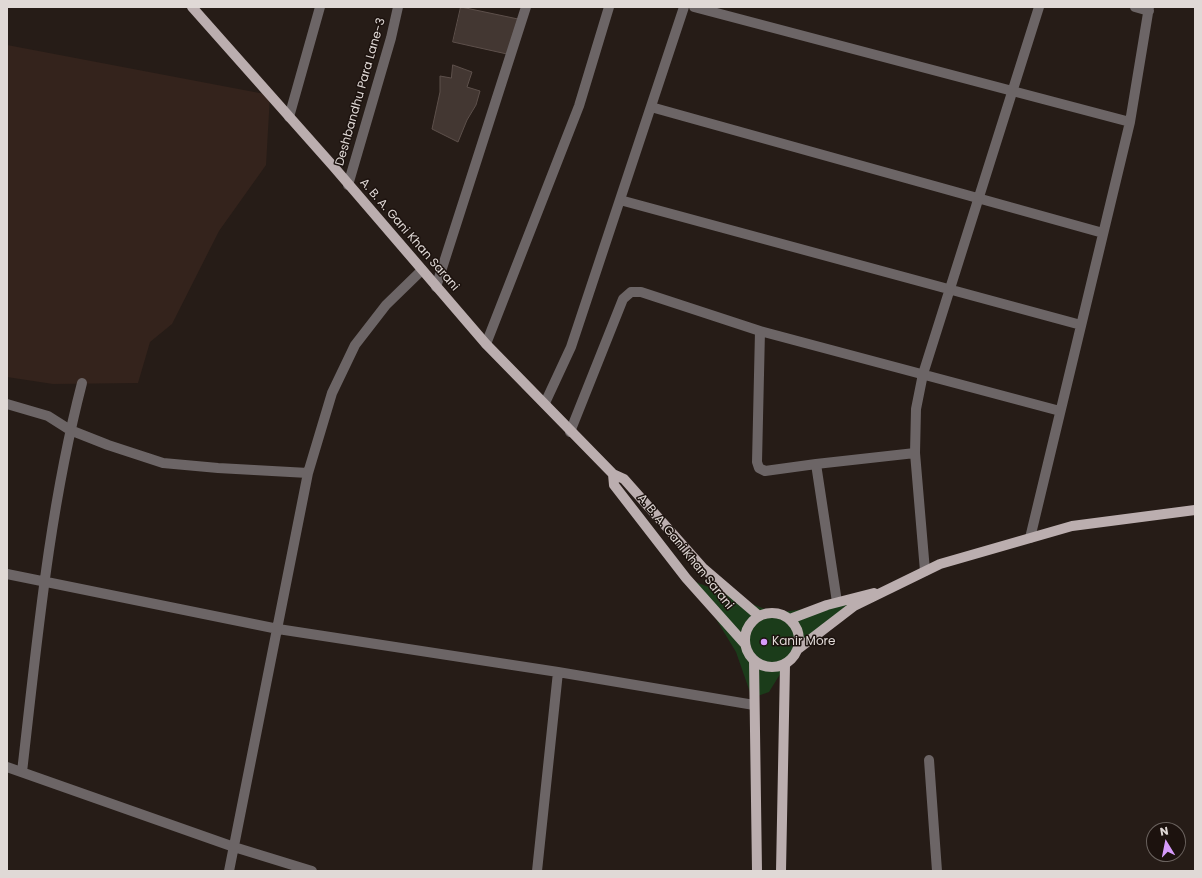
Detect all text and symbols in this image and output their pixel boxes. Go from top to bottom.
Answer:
street label: Deshbandhu Para Lane-3 [333,16,389,168]
street label: A. B. A. Gani Khan Sarani [356,176,462,294]
street label: A. B. A. Gani Khan Sarani [634,491,736,613]
place label: Kanir More [772,635,836,649]
marker: Kanir More [759,637,769,647]
north arrow [1146,822,1186,862]
text: N [1159,823,1170,840]

